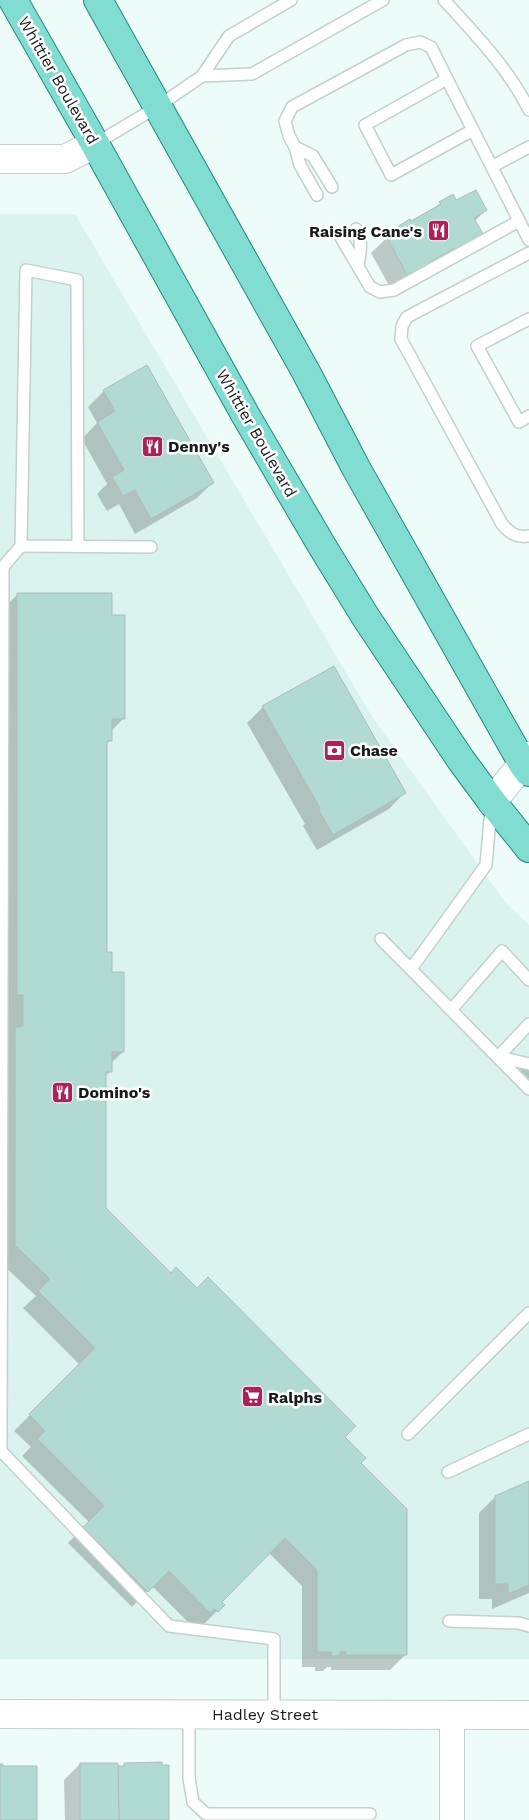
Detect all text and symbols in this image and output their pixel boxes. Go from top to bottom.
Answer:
street label: Whittier Boulevard [14,13,103,147]
restaurant icon: Raising Cane's [426,219,450,243]
place label: Raising Cane's [309,222,422,241]
street label: Whittier Boulevard [212,366,301,500]
restaurant icon: Denny's [140,434,164,458]
place label: Denny's [168,437,230,456]
bank icon: Chase [322,738,346,762]
place label: Chase [350,741,398,760]
restaurant icon: Domino's [50,1080,74,1104]
place label: Domino's [78,1083,151,1102]
supermarket icon: Ralphs [240,1385,264,1409]
place label: Ralphs [268,1388,322,1407]
street label: Hadley Street [212,1705,318,1724]

